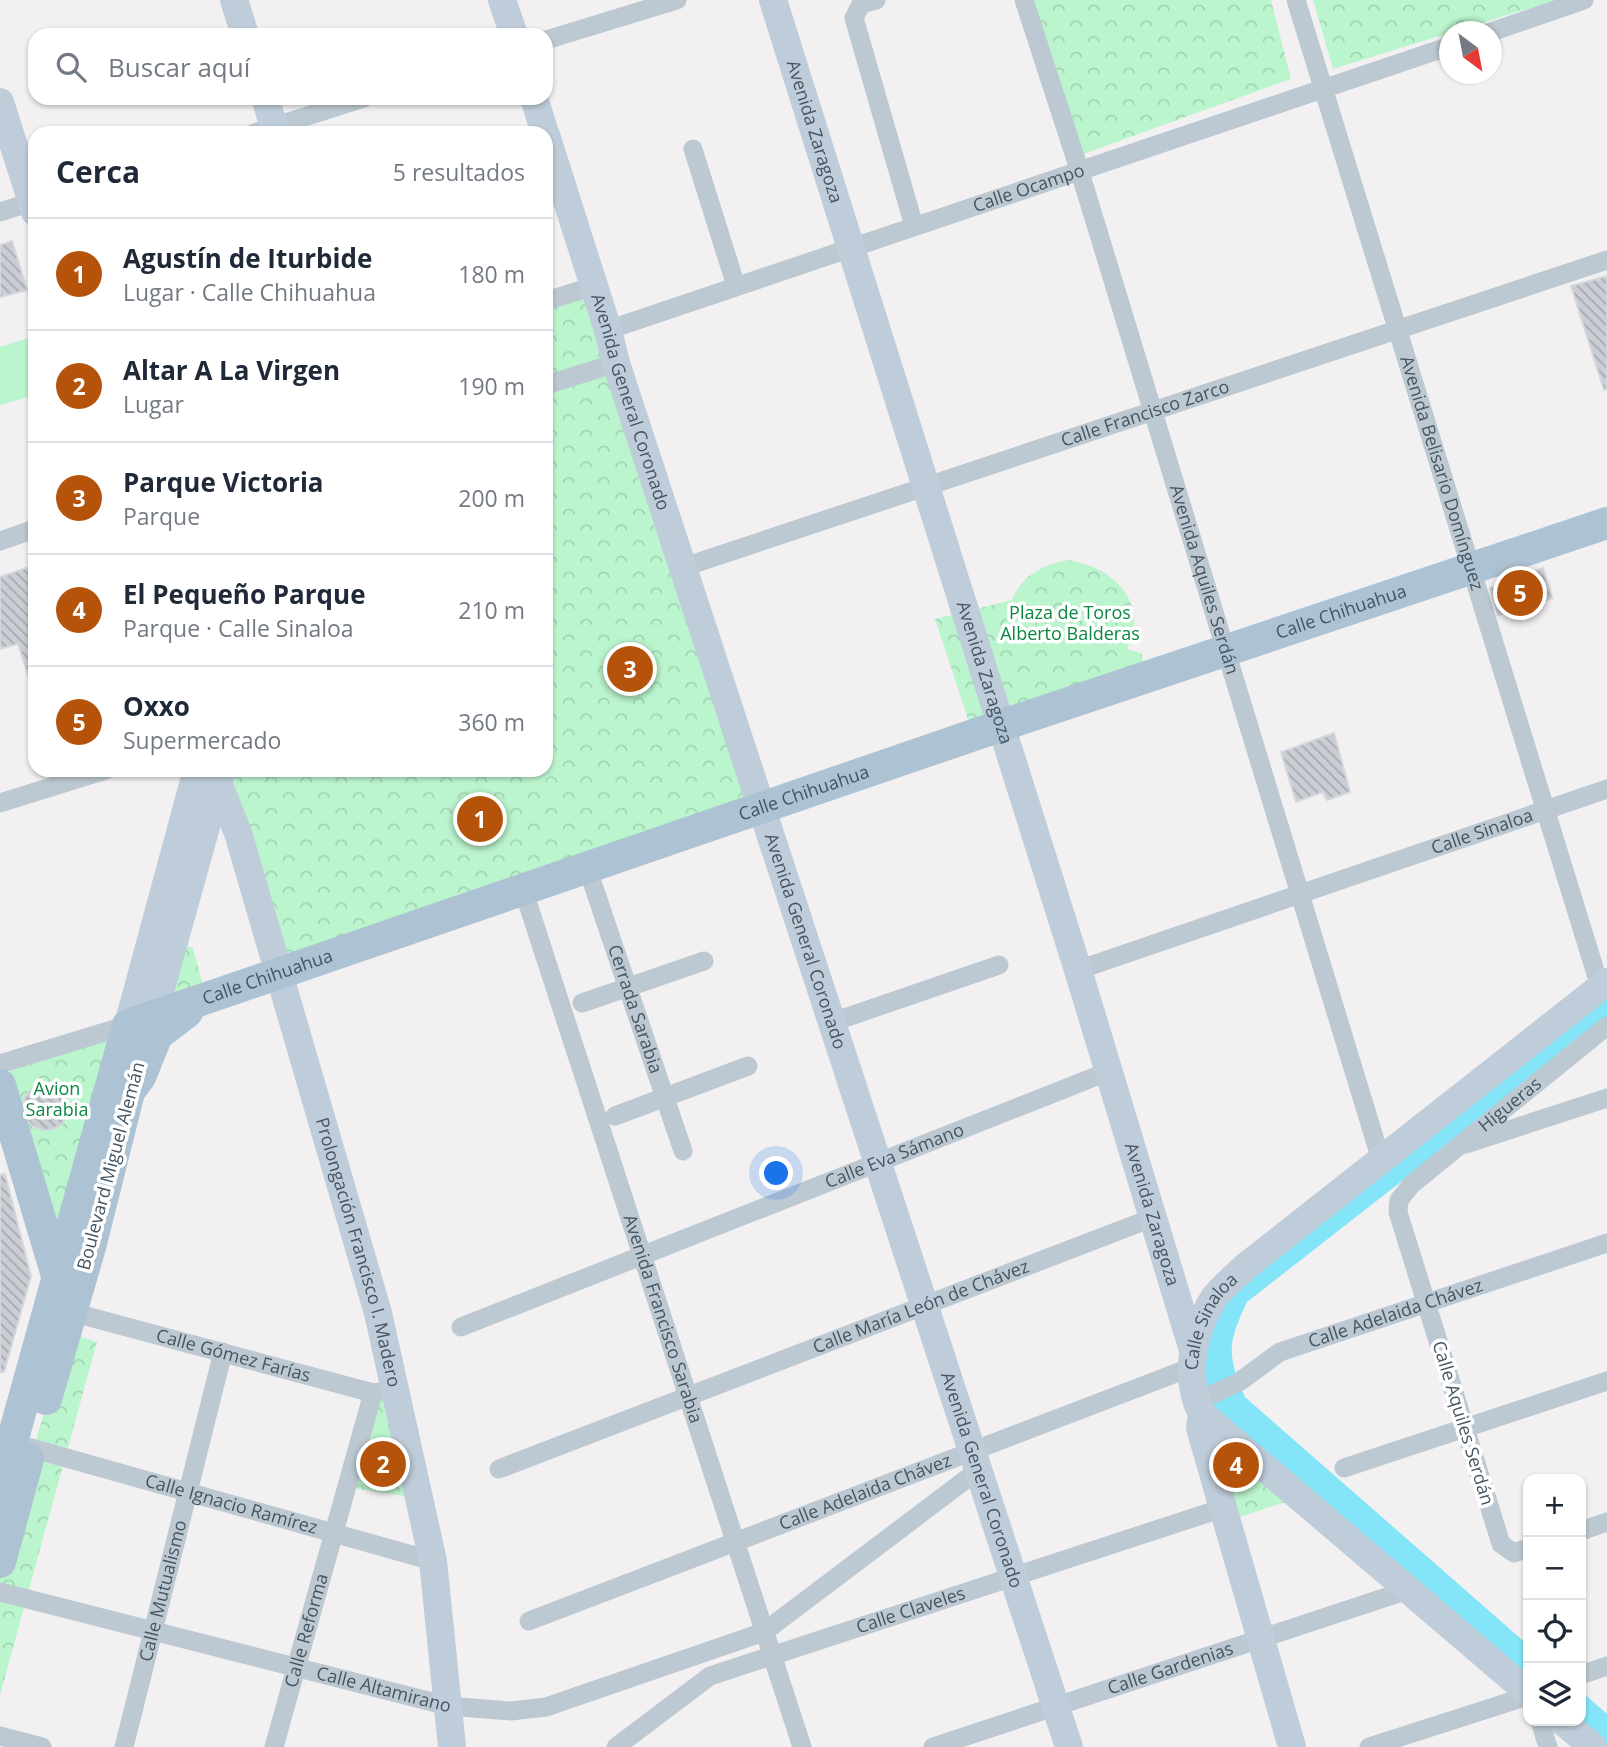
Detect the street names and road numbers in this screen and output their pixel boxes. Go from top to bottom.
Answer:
street label: Avenida Zaragoza [782,57,849,206]
street label: Calle Ocampo [969,157,1087,217]
street label: Avenida General Coronado [586,290,676,513]
street label: Avenida Belisario Domínguez [1395,353,1490,593]
street label: Calle Francisco Zarco [1058,374,1232,452]
street label: Avenida Aquiles Serdán [1165,482,1245,677]
street label: Calle Chihuahua [1272,578,1409,644]
street label: Avenida Zaragoza [952,598,1019,747]
street label: Calle Chihuahua [735,759,872,826]
street label: Calle Sinaloa [1428,802,1536,859]
street label: Avenida General Coronado [760,830,853,1052]
street label: Cerrada Sarabia [603,941,669,1076]
street label: Calle Chihuahua [199,943,336,1010]
street label: Boulevard Miguel Alemán [71,1059,149,1273]
street label: Higueras [1473,1071,1546,1137]
street label: Prolongación Francisco I. Madero [311,1114,407,1389]
street label: Calle Eva Sámano [821,1117,967,1193]
street label: Avenida Zaragoza [1120,1139,1186,1289]
street label: Avenida Francisco Sarabia [619,1211,709,1426]
street label: Calle María León de Chávez [809,1253,1032,1358]
street label: Calle Sinaloa [1179,1267,1242,1371]
street label: Calle Adelaida Chávez [1305,1272,1486,1353]
street label: Calle Gómez Farías [154,1322,313,1387]
street label: Calle Aquiles Serdán [1428,1338,1500,1508]
street label: Avenida General Coronado [936,1369,1029,1591]
street label: Calle Adelaida Chávez [775,1447,954,1535]
street label: Calle Ignacio Ramírez [143,1468,320,1539]
street label: Calle Mutualismo [133,1517,191,1664]
street label: Calle Reforma [278,1570,333,1690]
street label: Calle Claveles [853,1580,968,1638]
street label: Calle Gardenias [1104,1636,1236,1700]
street label: Calle Altamirano [314,1660,454,1717]

